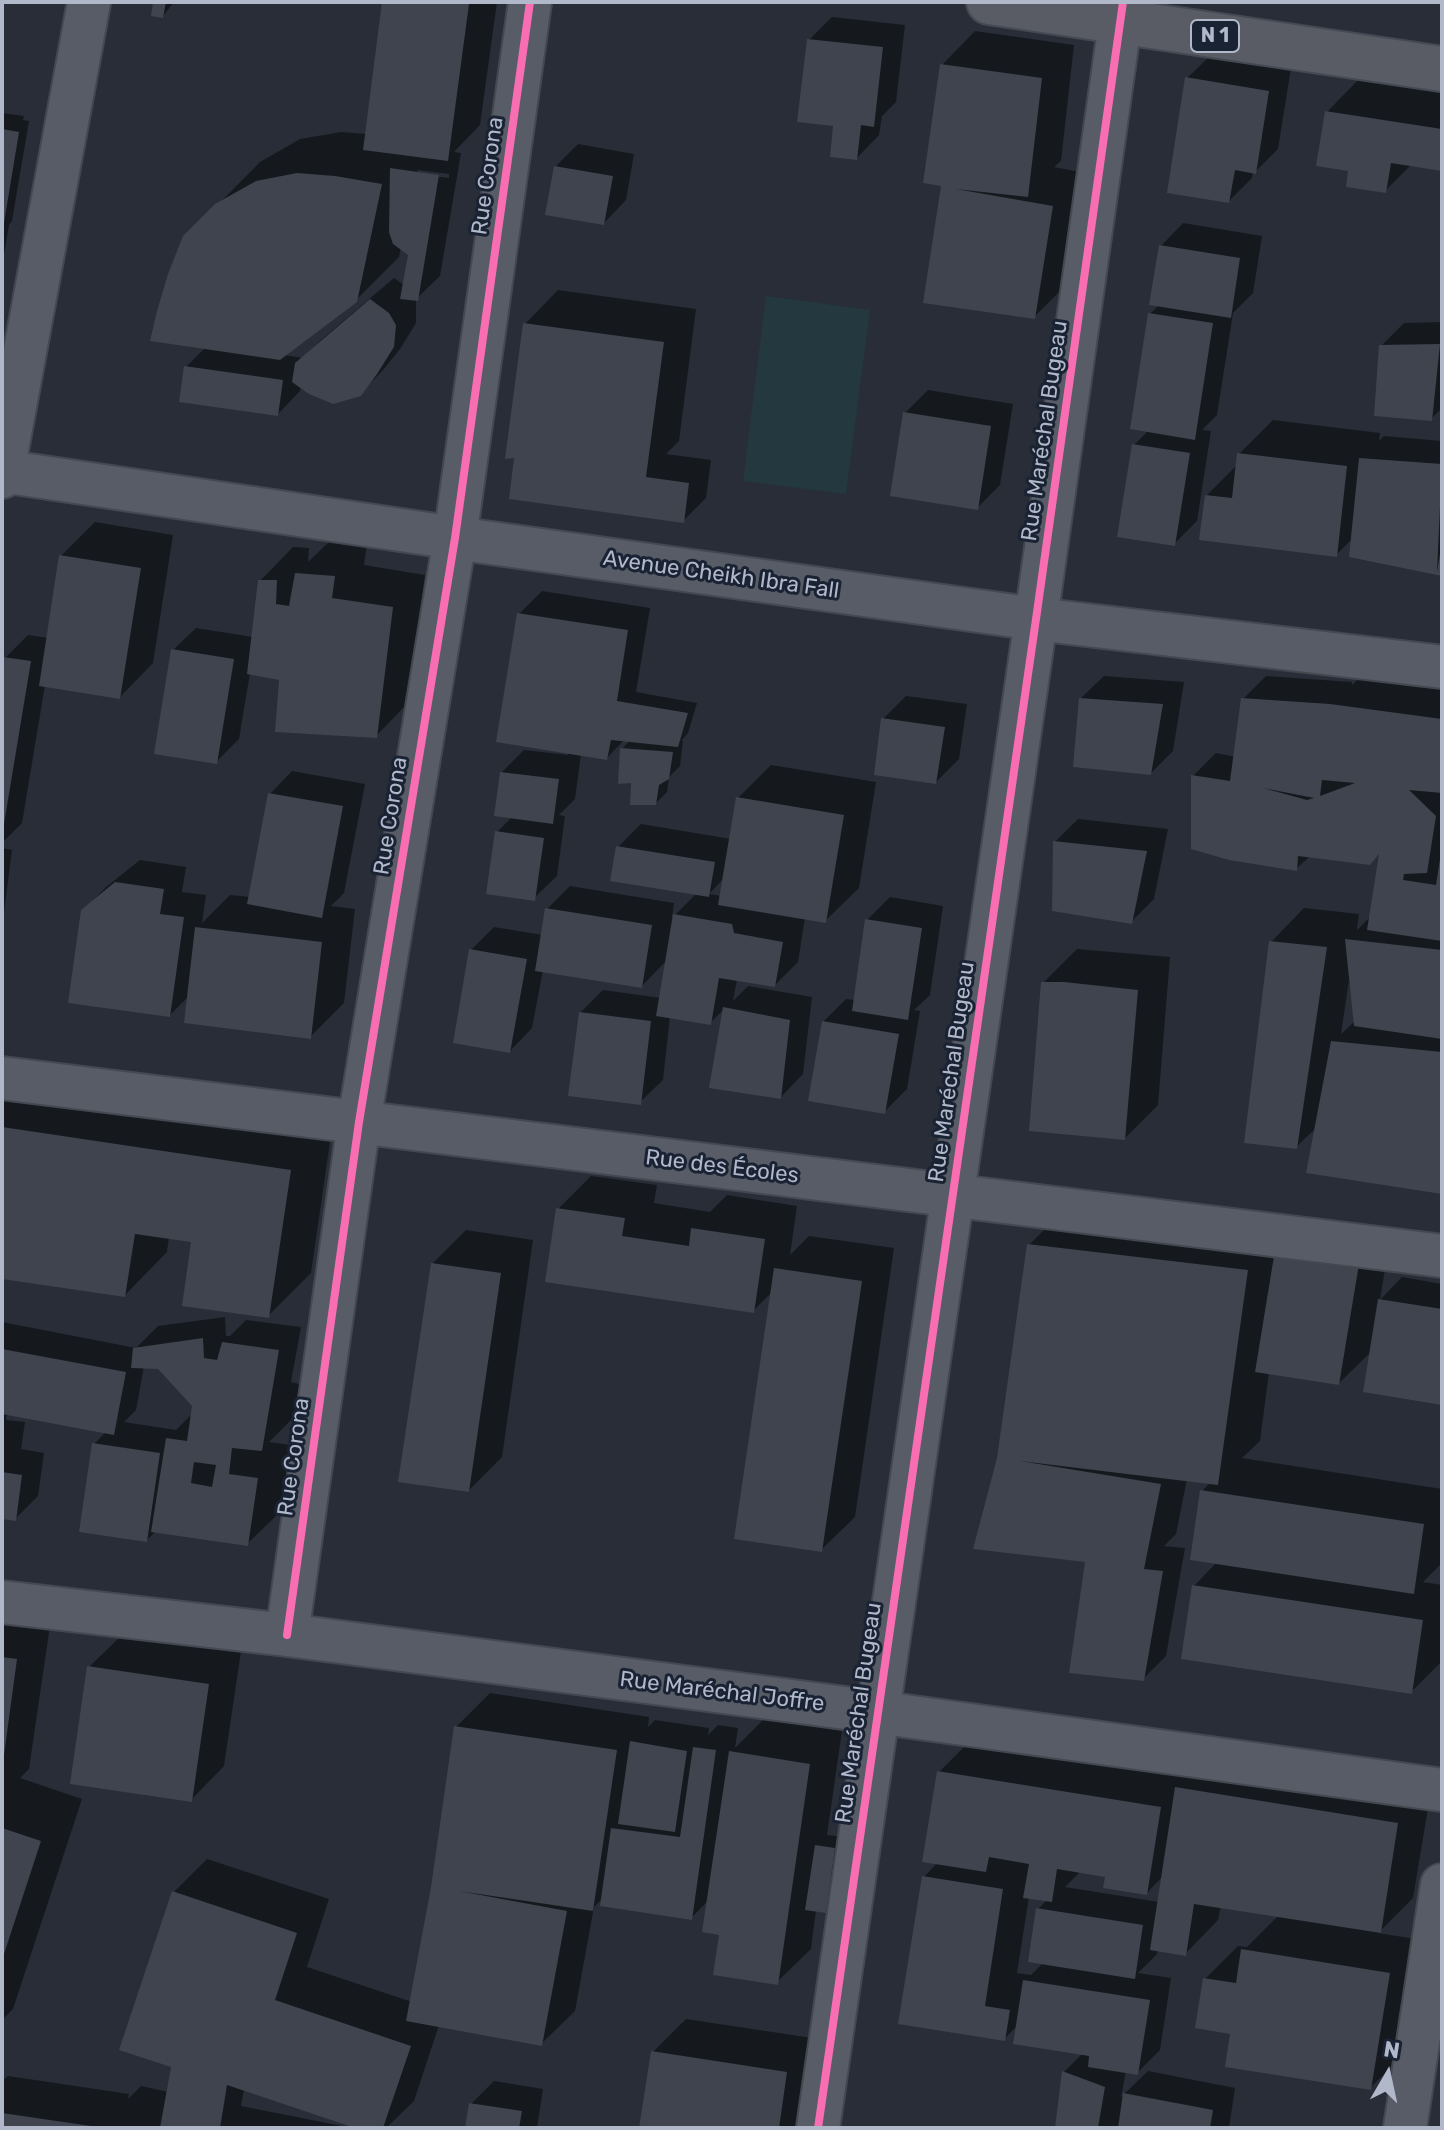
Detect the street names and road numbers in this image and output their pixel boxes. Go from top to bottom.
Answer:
road number: N 1 [1191,20,1239,52]
street label: Rue Corona [467,115,509,237]
street label: Rue Maréchal Bugeau [1016,319,1074,543]
street label: Avenue Cheikh Ibra Fall [601,545,841,605]
street label: Rue Corona [369,755,413,877]
street label: Rue Maréchal Bugeau [923,960,981,1184]
street label: Rue des Écoles [644,1144,800,1190]
street label: Rue Corona [273,1396,315,1518]
street label: Rue Maréchal Bugeau [830,1601,888,1825]
street label: Rue Maréchal Joffre [618,1666,826,1718]

